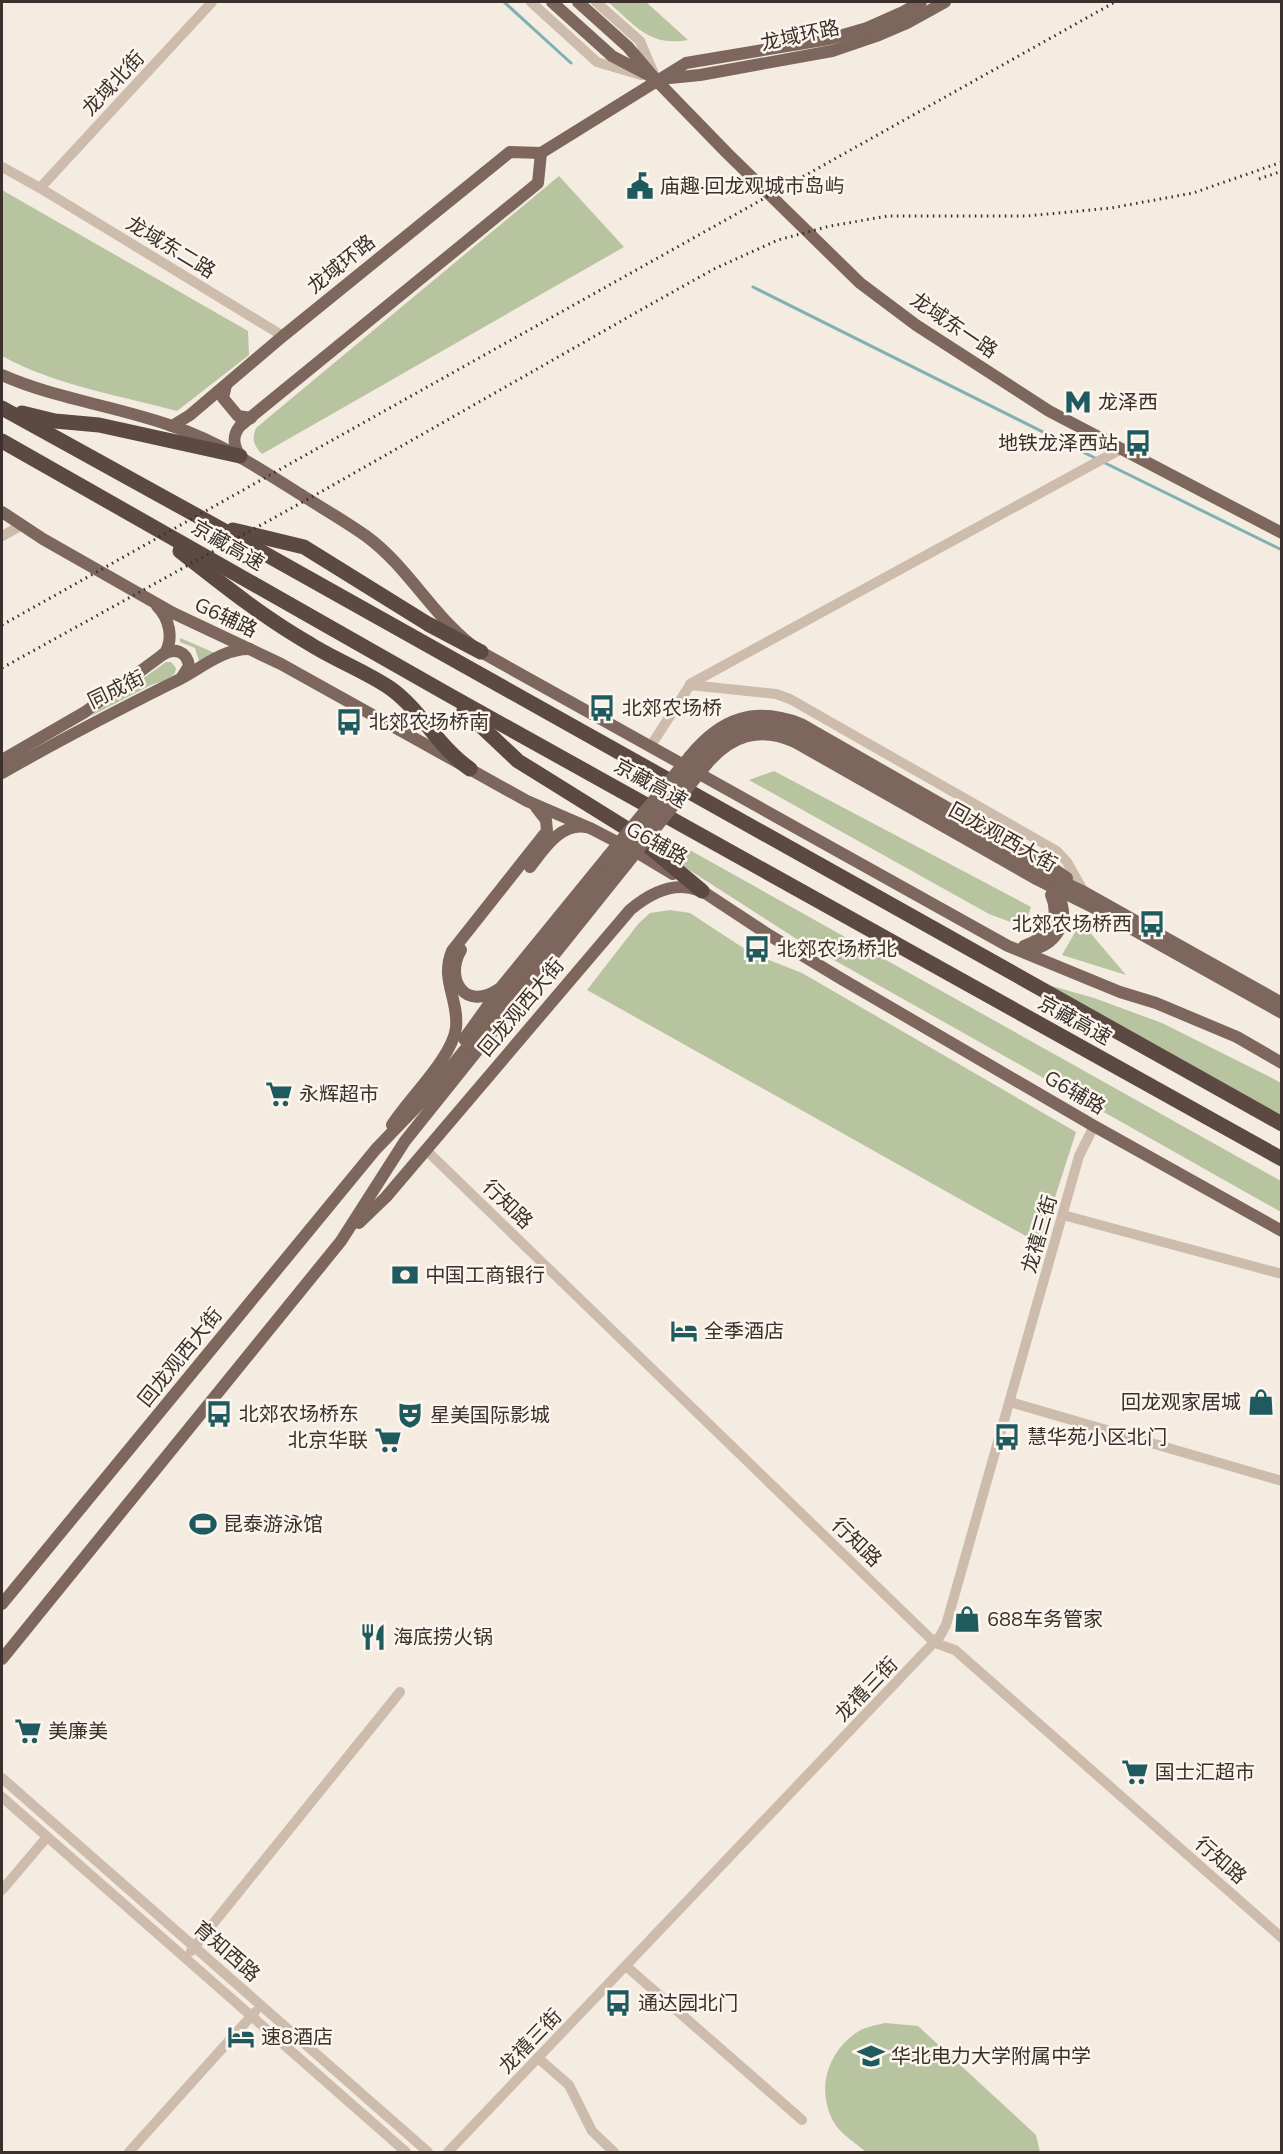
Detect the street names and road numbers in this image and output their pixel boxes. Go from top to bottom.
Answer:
street label: 龙域环路 [758,14,842,57]
street label: 龙域北街 [76,45,151,122]
street label: 龙域东二路 [121,210,221,285]
street label: 龙域环路 [302,229,381,300]
street label: 龙域东一路 [905,286,1003,365]
street label: 京藏高速 [186,514,269,577]
street label: G6辅路 [190,591,262,644]
street label: 同成街 [83,664,149,715]
street label: 京藏高速 [609,752,692,815]
street label: 回龙观西大街 [944,797,1062,878]
street label: G6辅路 [621,816,692,871]
street label: 回龙观西大街 [472,953,570,1062]
street label: 京藏高速 [1033,989,1116,1052]
street label: G6辅路 [1039,1064,1110,1121]
street label: 行知路 [477,1174,539,1235]
street label: 龙禧三街 [1015,1192,1063,1276]
street label: 回龙观西大街 [132,1302,229,1412]
street label: 行知路 [826,1512,888,1573]
street label: 龙禧三街 [829,1651,904,1727]
street label: 行知路 [1189,1831,1252,1890]
street label: 育知西路 [188,1915,266,1988]
street label: 龙禧三街 [493,2003,568,2079]

